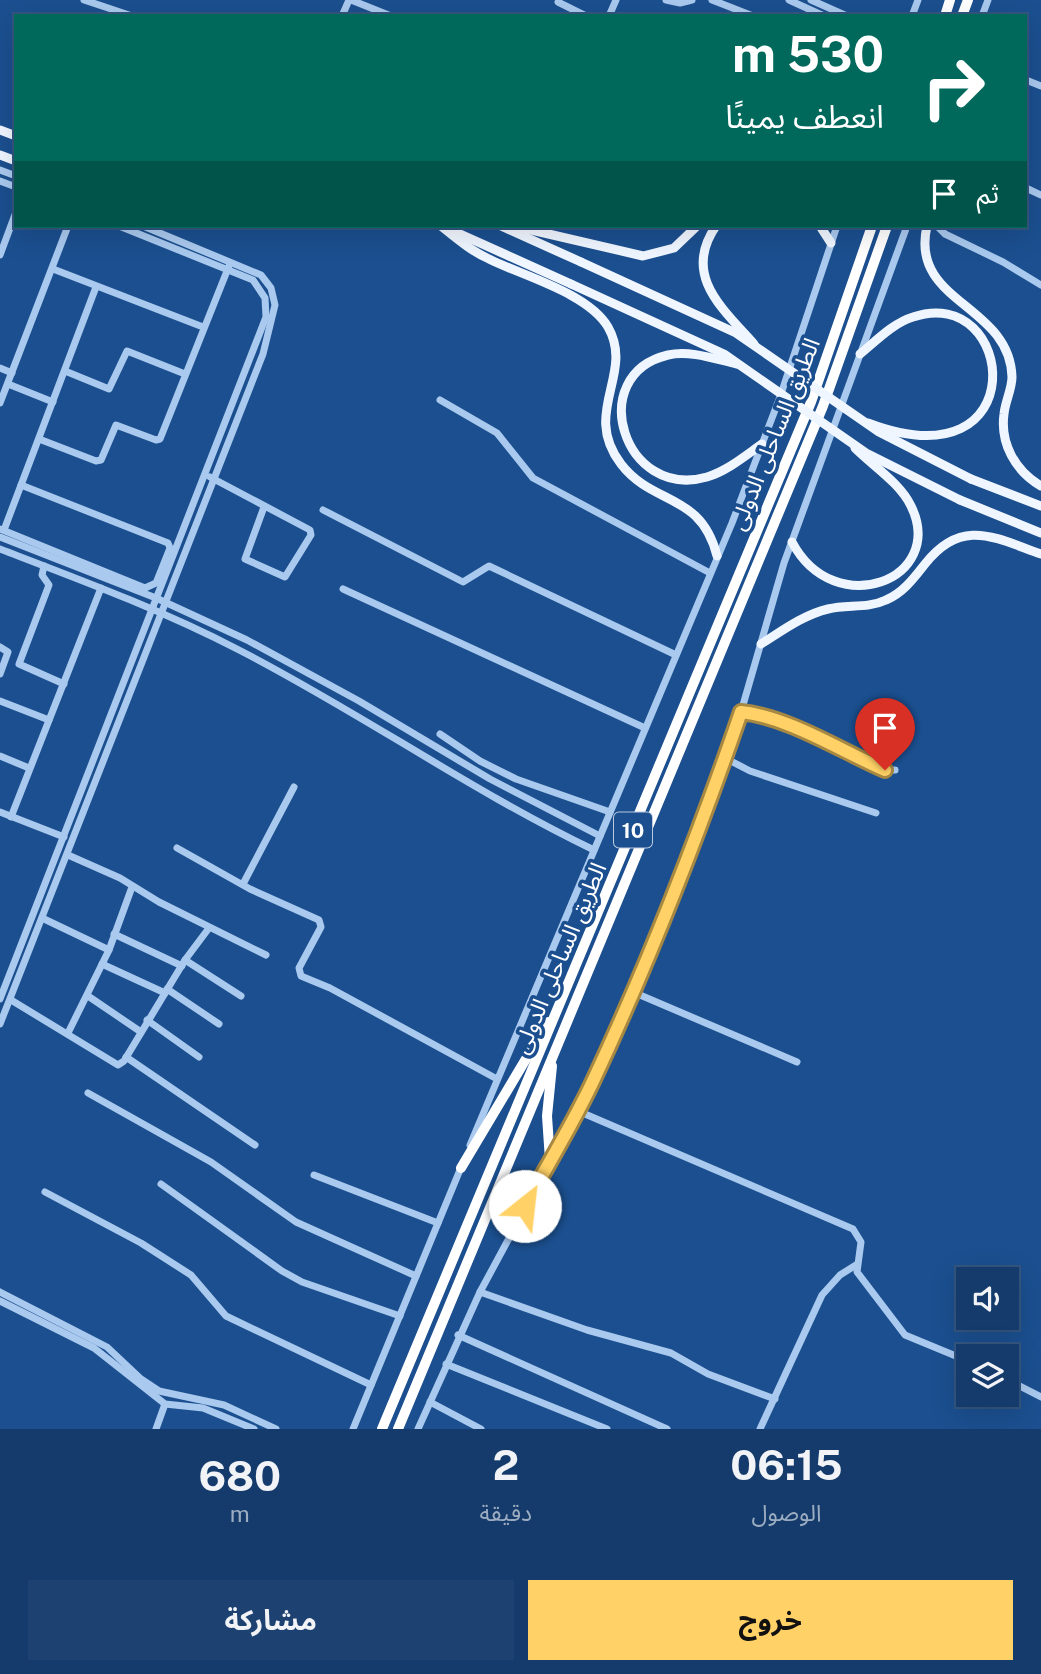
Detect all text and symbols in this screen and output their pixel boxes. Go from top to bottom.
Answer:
text: 530 m [732,25,884,83]
icon: right [908,42,999,133]
text: انعطف يمينًا [725,98,884,135]
icon: arrive [925,175,963,213]
text: ثم [977,178,999,209]
street label: الطريق الساحلى الدولى [723,334,826,534]
pin [855,698,915,770]
icon: arrive [866,709,904,747]
road number: 10 [614,812,652,848]
street label: الطريق الساحلى الدولى [507,858,612,1058]
position arrow [488,1169,562,1243]
map controls [956,1267,1019,1407]
button: sound [956,1267,1019,1330]
button: layers [956,1344,1019,1407]
text: 2 [492,1440,519,1489]
text: 06:15 [730,1440,843,1489]
text: 680 [198,1451,281,1500]
text: دقيقة [480,1499,532,1526]
text: الوصول [752,1499,821,1526]
text: m [230,1500,250,1527]
button: مشاركة [28,1580,514,1660]
button: خروج [528,1580,1013,1660]

